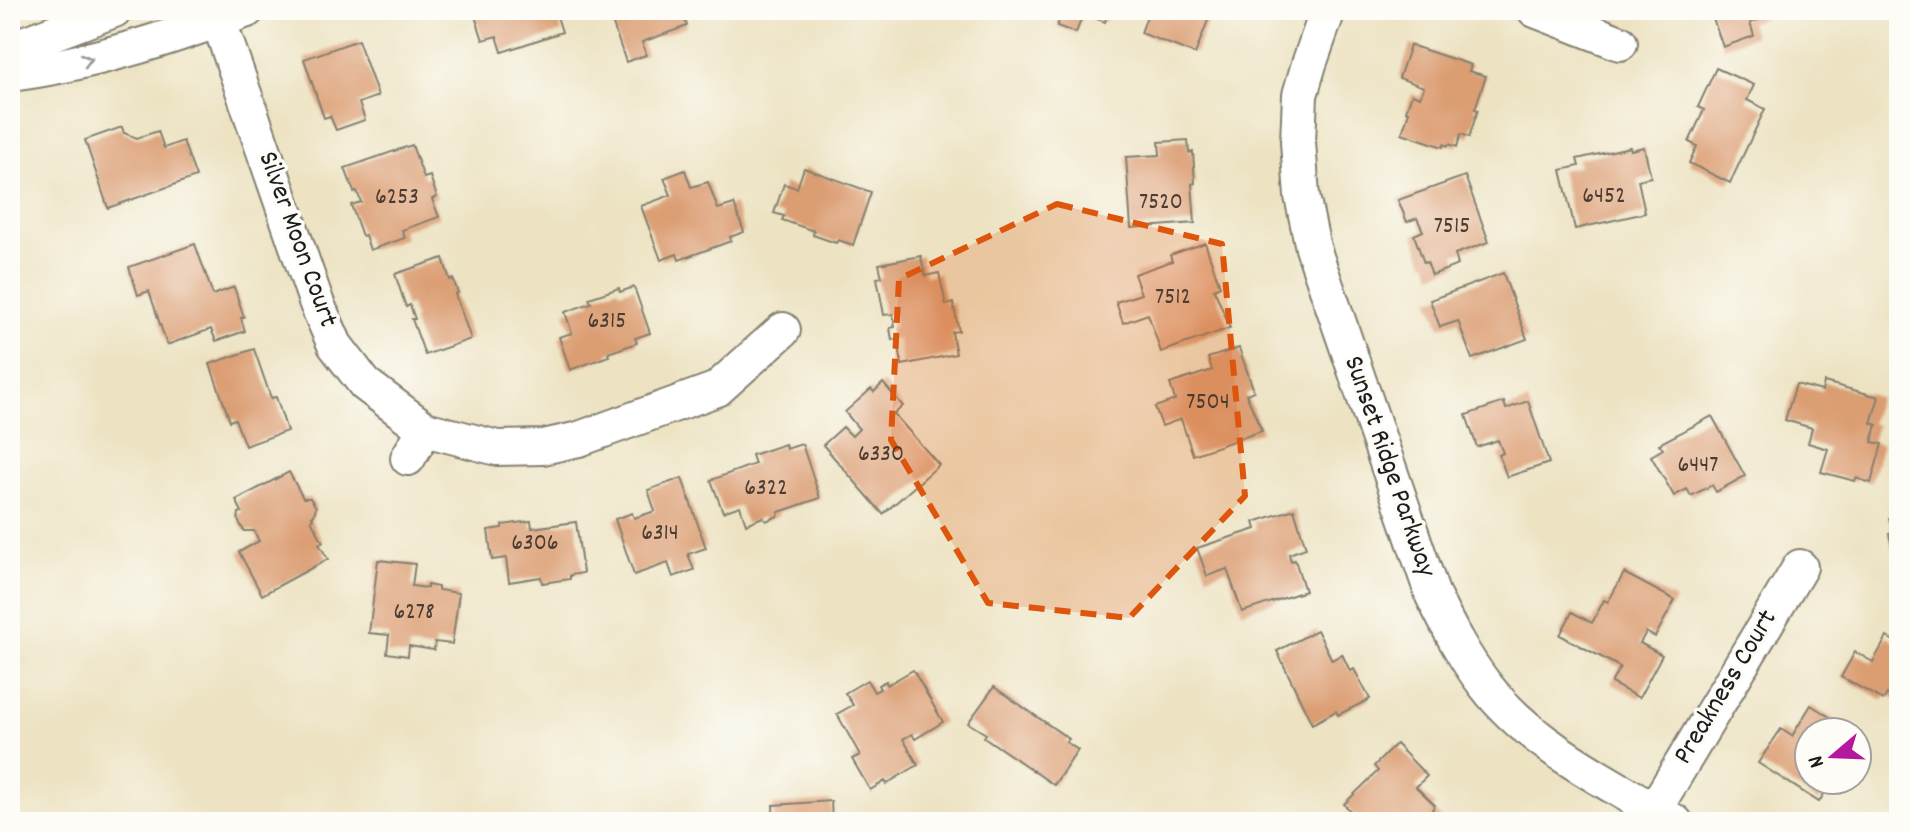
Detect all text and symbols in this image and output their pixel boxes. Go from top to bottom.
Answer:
one-way arrow [79,53,93,70]
street label: Silver Moon Court [246,146,346,334]
house number: 6452 [1582,180,1626,214]
house number: 6253 [375,181,419,215]
house number: 7520 [1139,186,1183,220]
house number: 7515 [1434,210,1470,244]
house number: 7512 [1155,281,1191,315]
house number: 6315 [588,305,626,339]
street label: Sunset Ridge Parkway [1331,351,1445,583]
house number: 7504 [1186,386,1230,420]
house number: 6330 [858,438,904,472]
house number: 6447 [1678,449,1718,483]
house number: 6322 [744,472,788,506]
house number: 6314 [641,517,679,551]
house number: 6306 [511,527,559,561]
house number: 6278 [393,596,435,630]
street label: Preakness Court [1665,603,1789,773]
north arrow [1793,716,1873,796]
text: N [1801,751,1834,772]

